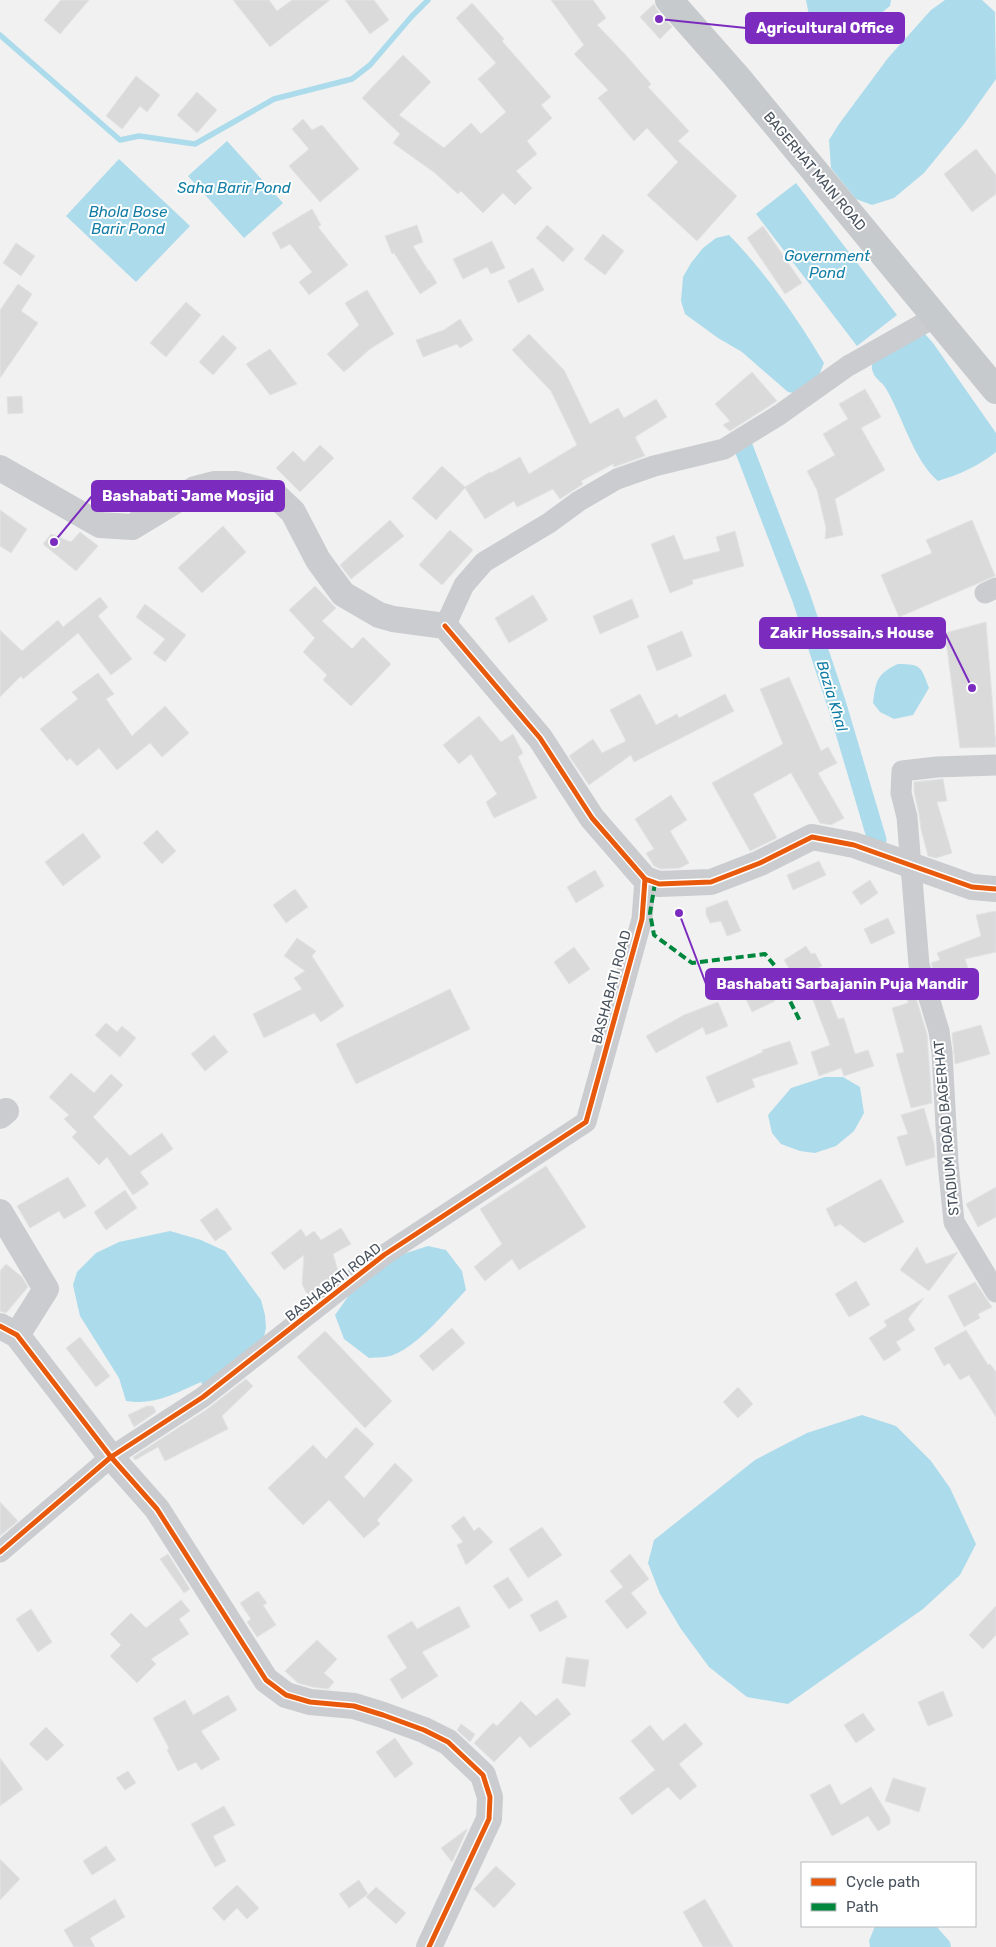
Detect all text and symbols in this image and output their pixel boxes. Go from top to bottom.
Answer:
callout: Agricultural Office [746,13,904,43]
text: Agricultural Office [756,19,894,37]
street label: BAGERHAT MAIN ROAD [760,108,869,234]
water label: Saha Barir Pond [177,179,292,197]
water label: Bhola Bose Barir Pond [89,203,168,238]
water label: Government Pond [784,247,870,282]
callout: Bashabati Jame Mosjid [92,481,284,511]
text: Bashabati Jame Mosjid [102,487,274,505]
callout: Zakir Hossain,s House [760,618,945,648]
text: Zakir Hossain,s House [770,624,934,642]
water label: Bazia Khal [813,658,851,734]
street label: BASHABATI ROAD [588,928,635,1046]
callout: Bashabati Sarbajanin Puja Mandir [706,969,978,999]
text: Bashabati Sarbajanin Puja Mandir [716,975,968,993]
street label: STADIUM ROAD BAGERHAT [930,1040,963,1216]
street label: BASHABATI ROAD [282,1240,385,1325]
legend [801,1862,976,1927]
text: Cycle path [846,1873,920,1891]
text: Path [846,1898,879,1916]

